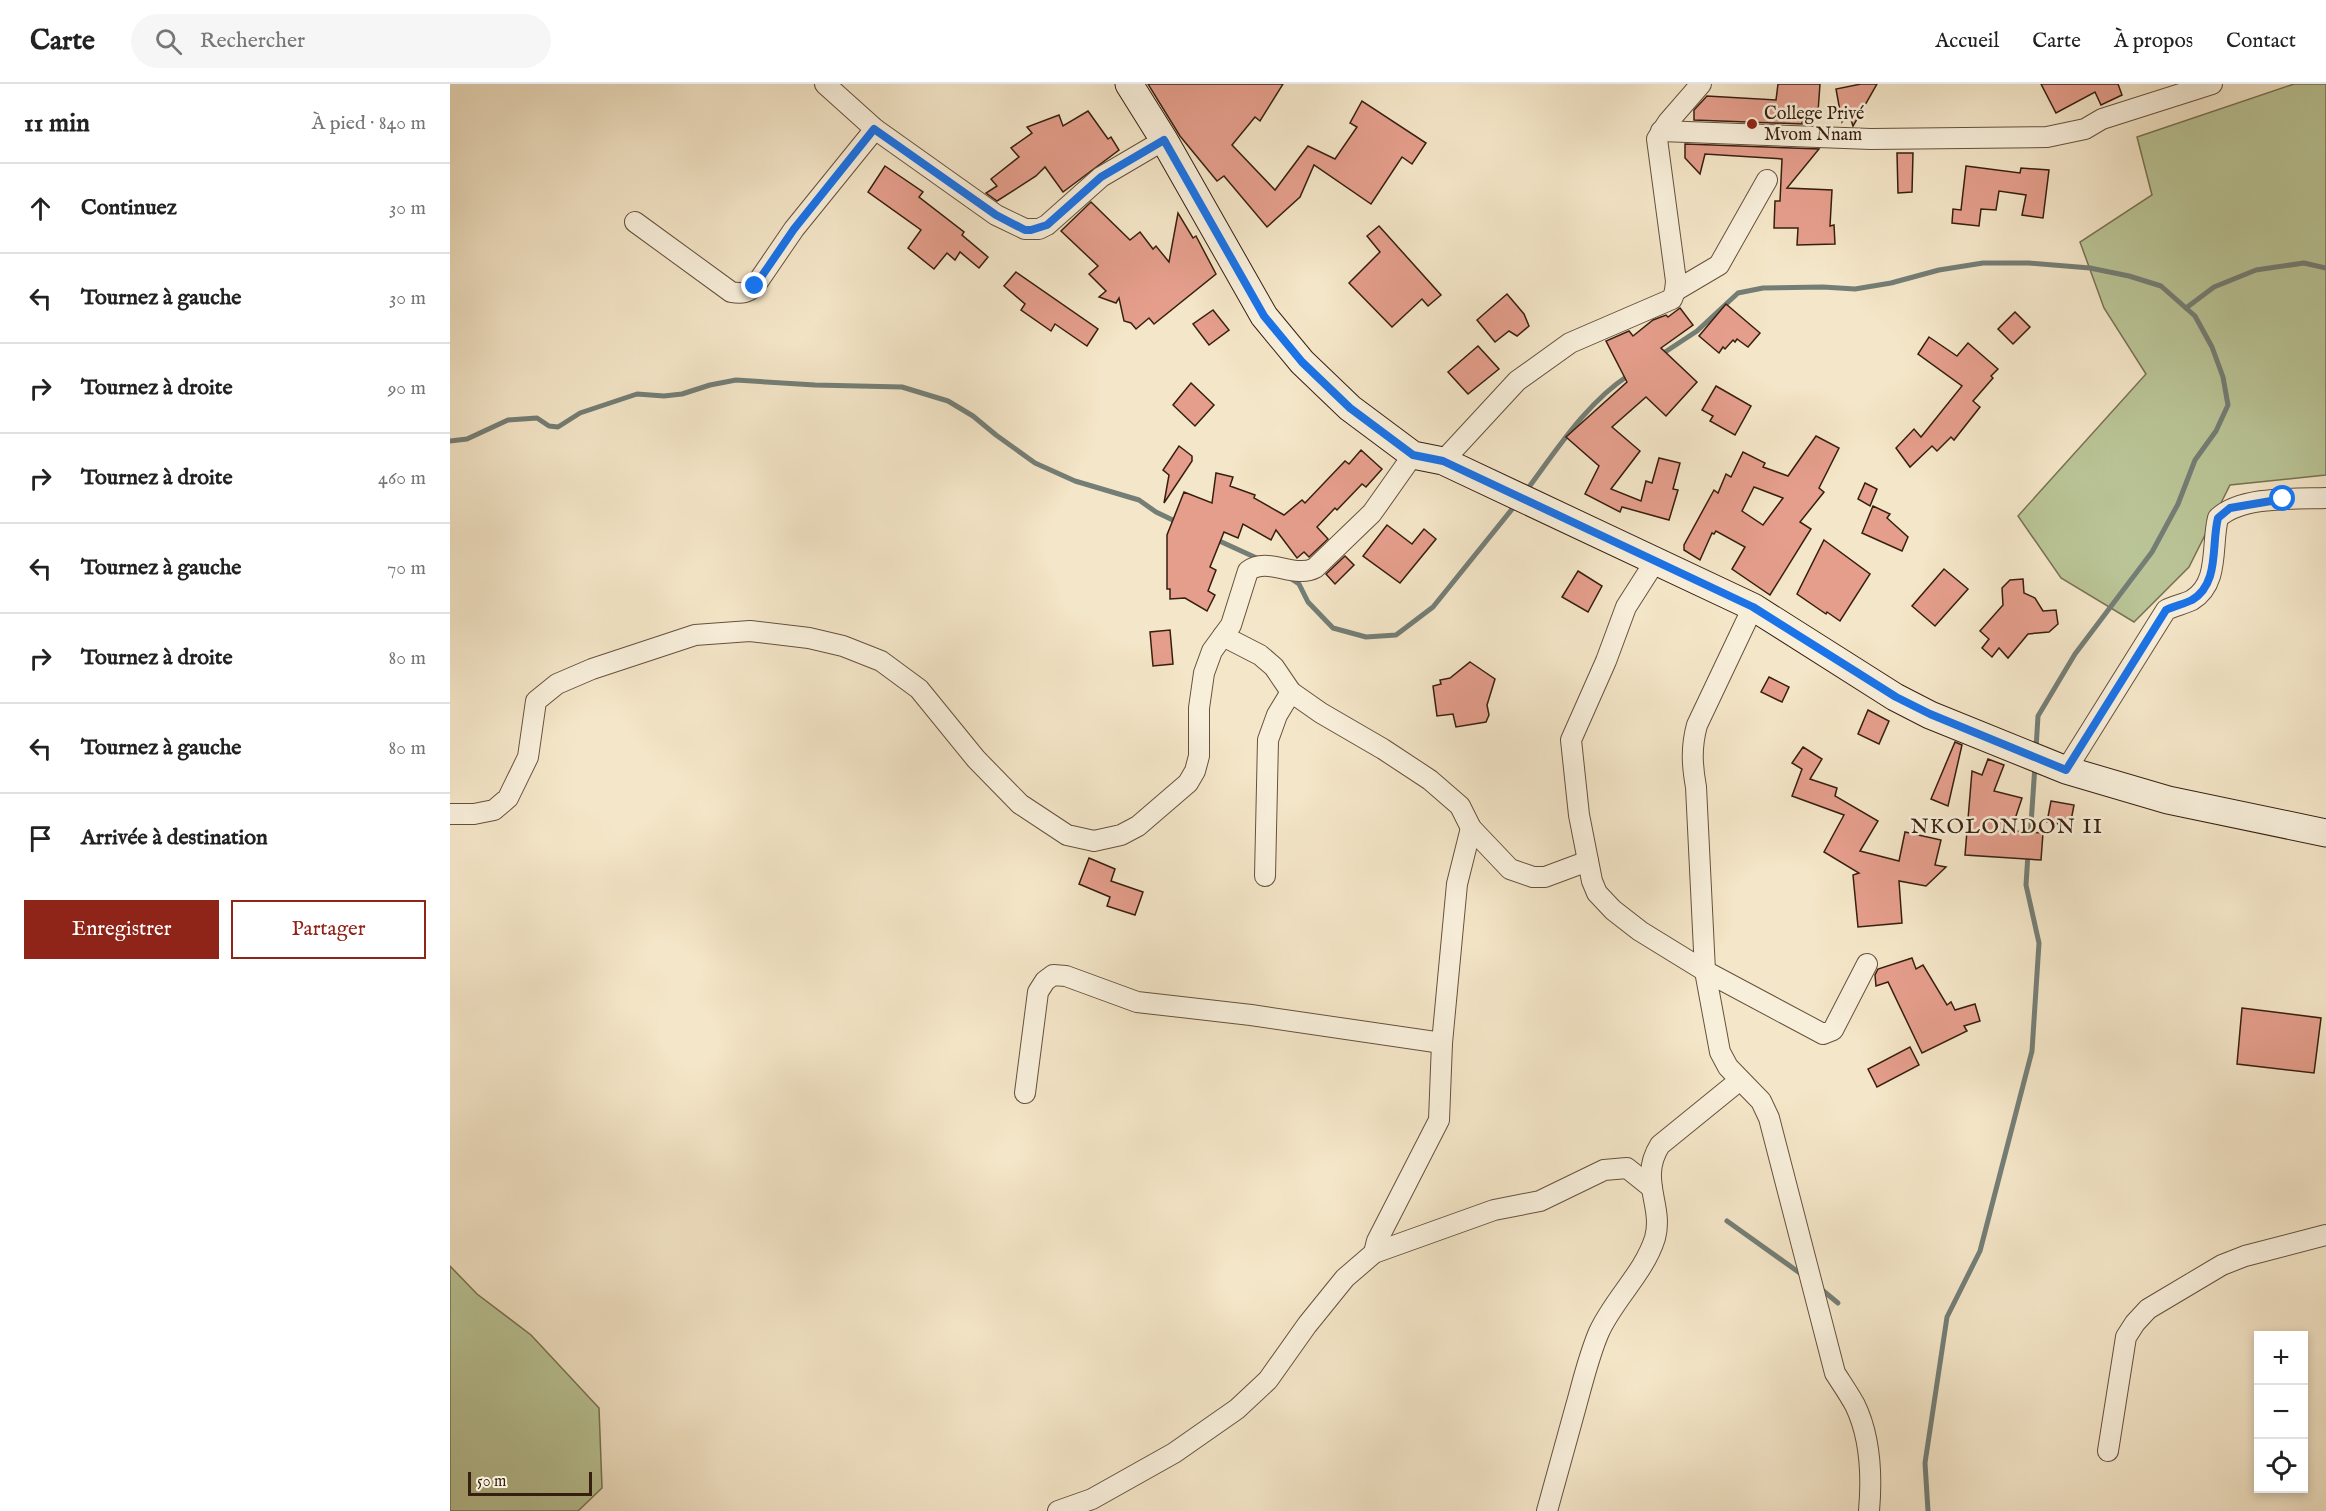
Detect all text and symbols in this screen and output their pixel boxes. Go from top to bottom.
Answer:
search box [131,14,551,68]
text: Carte [30,24,95,59]
icon: search [152,25,185,58]
text: Rechercher [200,27,305,55]
text: Accueil [1935,28,1999,55]
text: Carte [2032,28,2081,55]
text: À propos [2114,28,2193,55]
text: Contact [2226,28,2296,55]
place label: College Privé Mvom Nnam [1764,103,1864,147]
text: 11 min [24,107,90,140]
text: À pied · 840 m [312,111,426,136]
marker: College Privé Mvom Nnam [1745,117,1759,131]
icon: ahead [24,192,57,225]
text: Continuez [81,194,177,222]
text: 30 m [389,196,426,221]
route end [741,272,767,298]
icon: left [24,282,57,315]
text: Tournez à gauche [81,284,241,312]
text: 30 m [389,286,426,311]
icon: right [24,372,57,405]
text: Tournez à droite [81,374,232,402]
text: 90 m [388,376,426,401]
icon: right [24,462,57,495]
text: Tournez à droite [81,464,232,492]
text: 460 m [378,466,426,491]
route start [2269,485,2295,511]
icon: left [24,552,57,585]
text: Tournez à gauche [81,554,241,582]
text: 70 m [387,556,426,581]
icon: right [24,642,57,675]
text: Tournez à droite [81,644,232,672]
text: 80 m [389,646,426,671]
icon: left [24,732,57,765]
text: Tournez à gauche [81,734,241,762]
text: 80 m [389,736,426,761]
district label: NKOLONDON II [1910,814,2104,841]
icon: arrive [24,822,57,855]
text: Arrivée à destination [81,824,268,852]
button: Enregistrer [24,900,219,959]
button: Partager [231,900,426,959]
map controls [2254,1331,2308,1493]
button: + [2254,1331,2308,1385]
button: − [2254,1385,2308,1439]
button: locate [2254,1439,2308,1493]
scale bar [468,1469,592,1496]
text: 50 m [477,1472,506,1492]

